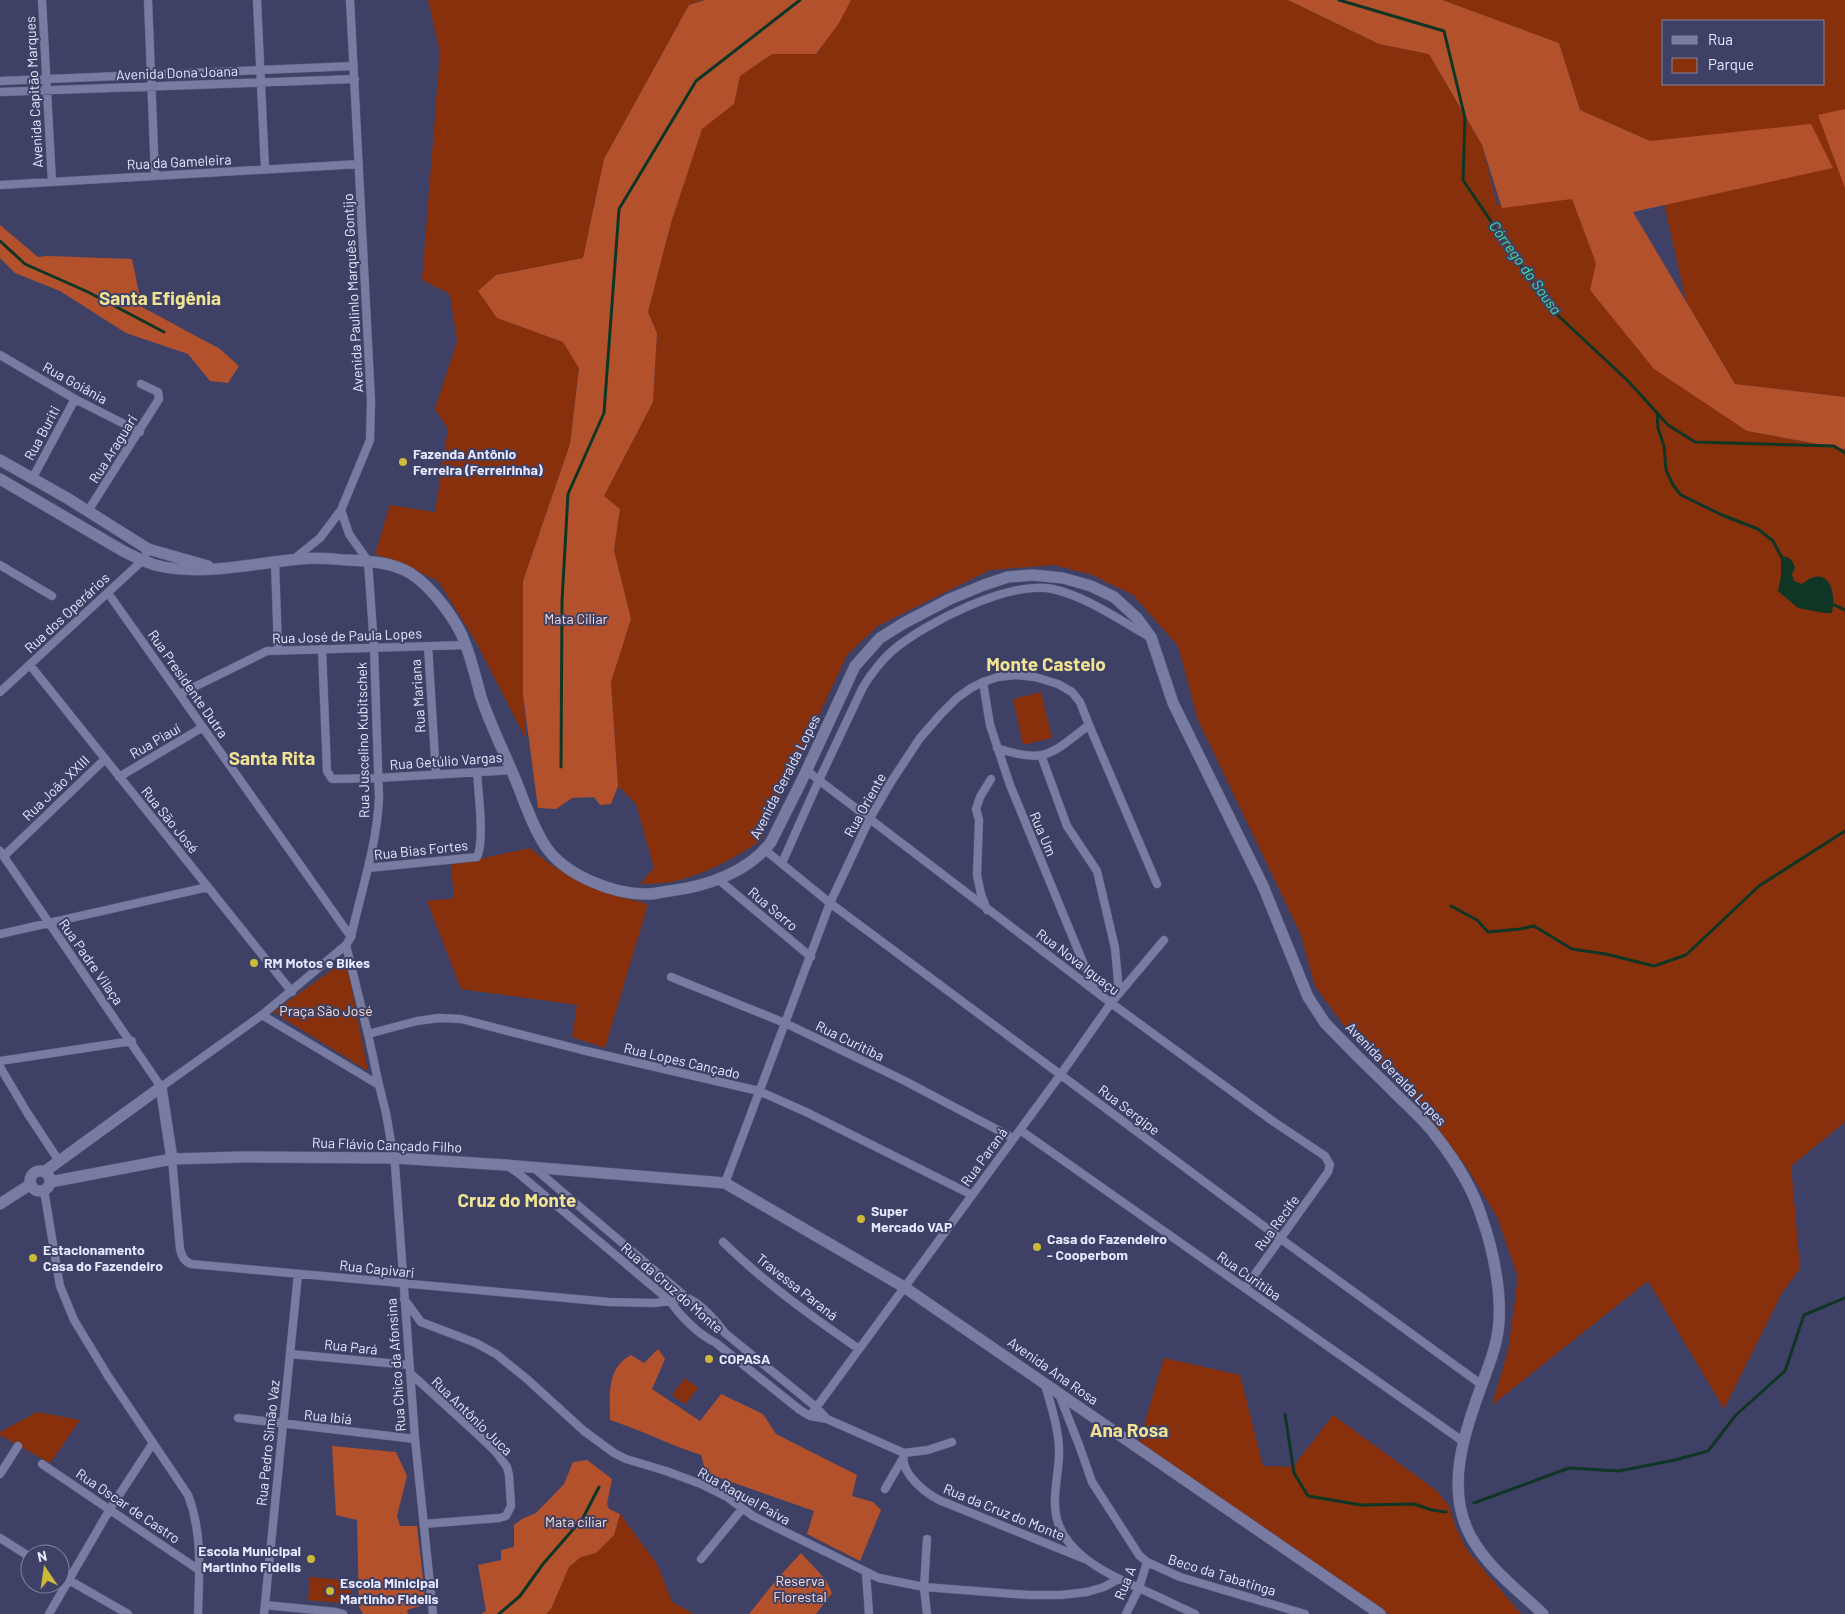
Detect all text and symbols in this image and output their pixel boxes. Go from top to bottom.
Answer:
street label: Avenida Capitão Marques [21,16,46,168]
legend [1662,20,1825,85]
text: Rua [1708,30,1733,48]
text: Parque [1708,55,1754,73]
street label: Avenida Dona Joana [116,62,238,83]
street label: Rua da Gameleira [126,150,232,173]
street label: Avenida Paulinlo Marquês Gontijo [339,193,366,393]
water label: Córrego do Sousa [1486,217,1566,318]
district label: Santa Efigênia [99,286,221,309]
street label: Rua Goiânia [40,358,111,407]
street label: Rua Buriti [20,403,63,463]
street label: Rua Araguari [85,411,140,486]
place label: Fazenda Antônio Ferreira (Ferreirinha) [413,445,543,478]
marker: Fazenda Antônio Ferreira (Ferreirinha) [397,456,409,468]
street label: Rua dos Operários [21,569,113,656]
park label: Mata Ciliar [544,610,608,627]
street label: Rua José de Paula Lopes [272,624,422,647]
street label: Rua Presidente Dutra [145,626,232,741]
district label: Monte Castelo [986,652,1106,675]
street label: Rua Mariana [406,659,429,733]
street label: Rua Juscelino Kubitschek [353,662,372,818]
street label: Avenida Geralda Lopes [746,712,823,842]
street label: Rua Piauí [126,719,183,762]
district label: Santa Rita [229,746,315,769]
street label: Rua Getúlio Vargas [389,748,503,773]
street label: Rua João XXIII [19,751,93,824]
street label: Rua Oriente [840,770,889,840]
street label: Rua São José [138,783,203,857]
street label: Rua Um [1027,809,1060,859]
street label: Rua Bias Fortes [373,836,469,863]
street label: Rua Serro [745,883,802,934]
street label: Rua Padre Vilaça [55,915,127,1008]
street label: Rua Nova Iguaçu [1033,925,1123,998]
place label: RM Motos e Bikes [264,954,370,971]
marker: RM Motos e Bikes [248,957,260,969]
park label: Praça São José [279,1002,373,1019]
street label: Rua Curitiba [813,1017,887,1064]
street label: Avenida Geralda Lopes [1343,1018,1450,1129]
street label: Rua Lopes Cançado [622,1039,742,1082]
street label: Rua Sergipe [1095,1081,1163,1138]
street label: Rua Paraná [957,1124,1011,1189]
street label: Rua Flávio Cançado Filho [312,1133,462,1156]
district label: Cruz do Monte [458,1188,576,1211]
street label: Rua Recife [1251,1192,1302,1254]
place label: Super Mercado VAP [871,1202,952,1235]
marker: Super Mercado VAP [855,1213,867,1225]
place label: Casa do Fazendeiro - Cooperbom [1047,1230,1167,1263]
street label: Rua da Cruz do Monte [618,1239,727,1336]
place label: Estacionamento Casa do Fazendeiro [43,1241,163,1274]
marker: Casa do Fazendeiro - Cooperbom [1031,1241,1043,1253]
street label: Rua Curitiba [1214,1247,1285,1304]
street label: Travessa Paraná [753,1250,841,1324]
marker: Estacionamento Casa do Fazendeiro [27,1252,39,1264]
street label: Rua Capivari [339,1256,415,1281]
street label: Rua Chico da Afonsina [382,1298,409,1432]
street label: Avenida Ana Rosa [1005,1333,1102,1408]
street label: Rua Pará [323,1335,379,1358]
place label: COPASA [719,1350,771,1367]
marker: COPASA [703,1353,715,1365]
street label: Rua Antônio Juca [428,1373,516,1459]
street label: Rua Pedro Simão Vaz [252,1379,283,1507]
street label: Rua Ibiá [303,1406,353,1427]
district label: Ana Rosa [1090,1418,1168,1441]
street label: Rua Raquel Paiva [695,1463,793,1528]
street label: Rua Oscar de Castro [73,1465,183,1547]
street label: Rua da Cruz do Monte [941,1479,1067,1544]
park label: Mata ciliar [545,1513,607,1530]
place label: Escola Municipal Martinho Fidelis [198,1542,301,1575]
north arrow [20,1544,70,1594]
text: N [36,1547,48,1565]
street label: Beco da Tabatinga [1166,1550,1278,1599]
marker: Escola Municipal Martinho Fidelis [305,1553,317,1565]
street label: Rua A [1110,1563,1139,1602]
park label: Reserva Florestal [773,1572,827,1605]
place label: Escola Minicipal Martinho Fidelis [340,1574,439,1607]
marker: Escola Minicipal Martinho Fidelis [324,1585,336,1597]

